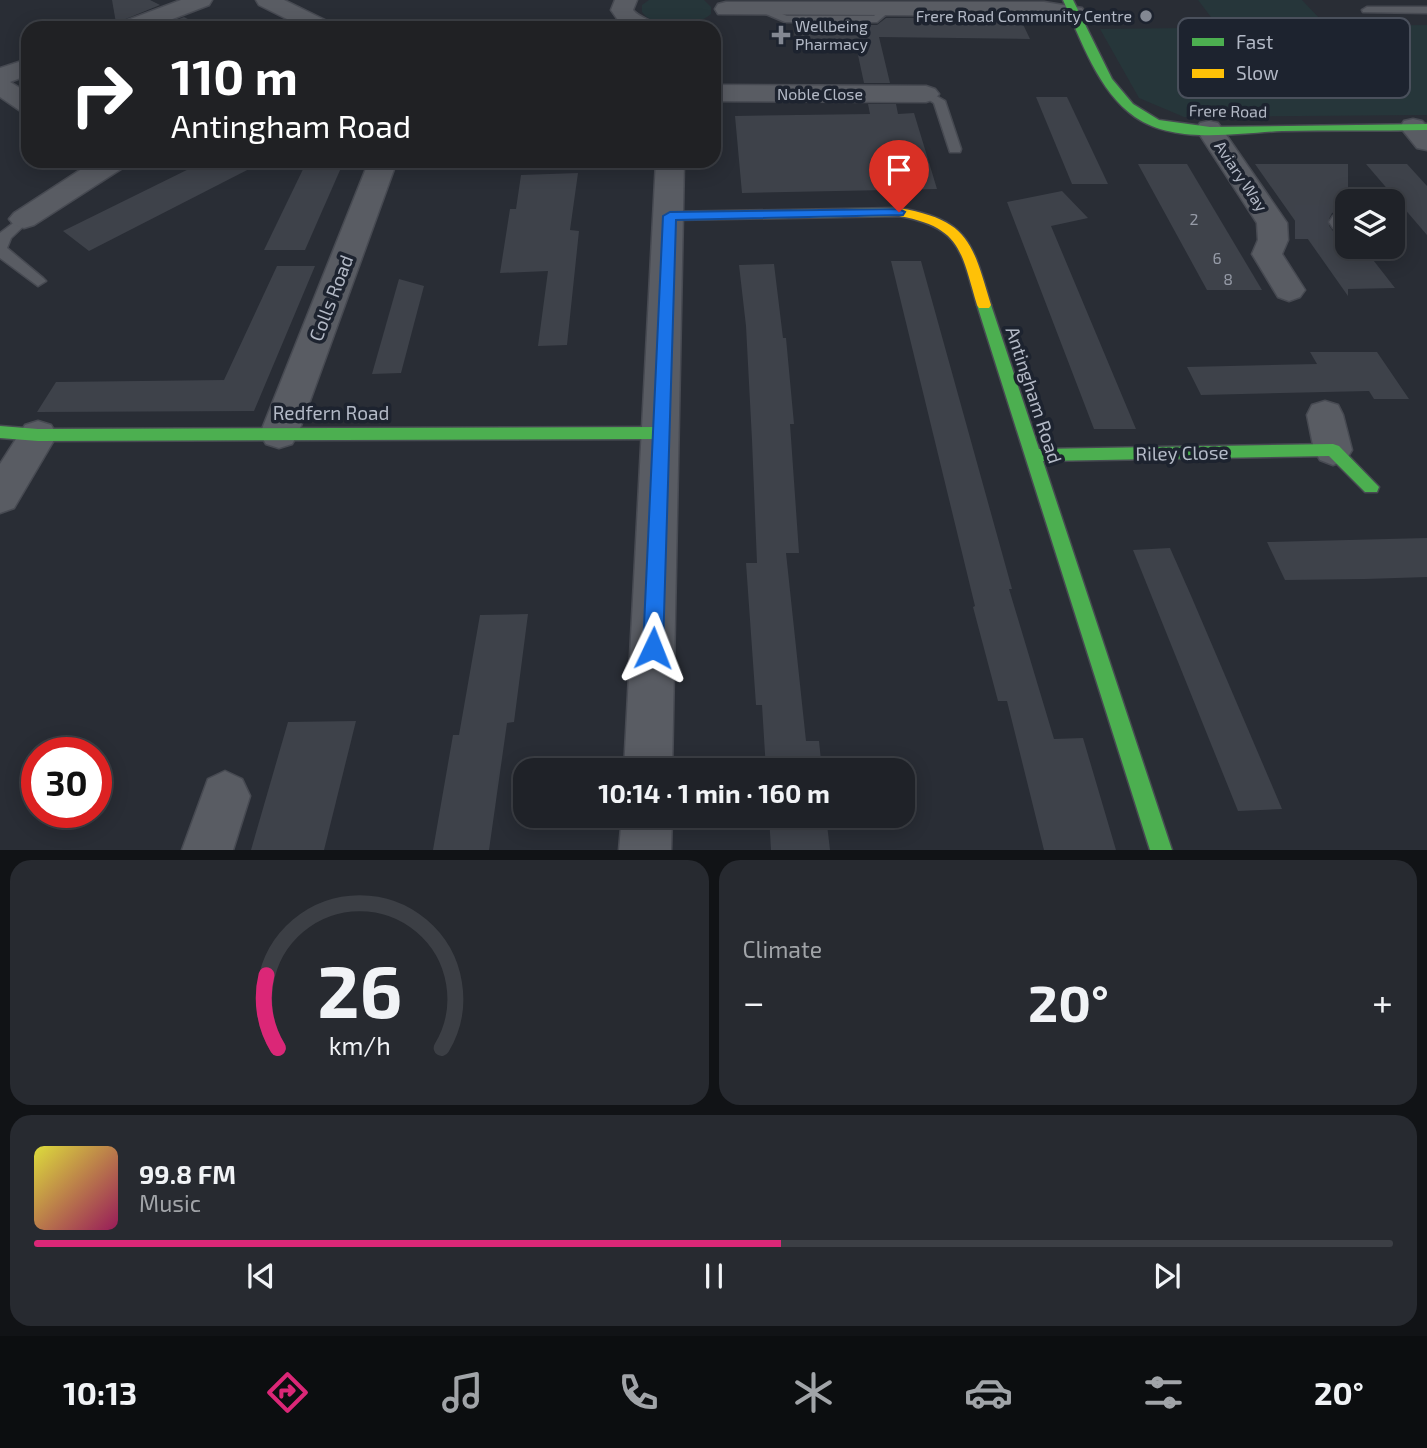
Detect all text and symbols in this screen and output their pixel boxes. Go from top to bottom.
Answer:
place label: Frere Road Community Centre [916,6,1132,25]
marker: Frere Road Community Centre [1138,8,1154,24]
place label: Wellbeing Pharmacy [795,16,869,53]
legend [1178,18,1410,98]
marker: Wellbeing Pharmacy [773,27,789,43]
text: Fast [1236,30,1273,53]
text: 110 m [171,46,298,105]
icon: right [56,49,147,140]
text: Slow [1236,61,1279,84]
street label: Noble Close [777,84,863,103]
street label: Frere Road [1189,100,1267,121]
text: Antingham Road [171,106,411,144]
street label: Aviary Way [1211,137,1272,215]
pin [869,140,929,212]
icon: arrive [880,151,918,189]
map controls [1335,189,1405,259]
button: layers [1335,189,1405,259]
house number: 2 [1190,209,1199,228]
house number: 6 [1212,248,1222,267]
street label: Colls Road [304,251,357,344]
house number: 8 [1223,269,1233,288]
street label: Antingham Road [1002,323,1067,466]
street label: Redfern Road [273,401,389,424]
street label: Riley Close [1135,440,1229,465]
position arrow [616,611,690,685]
speed limit sign: 30 [21,737,112,828]
text: 10:14 · 1 min · 160 m [598,777,830,808]
text: Climate [743,935,822,963]
text: 26 [317,946,402,1034]
text: 20° [1028,970,1109,1032]
text: − [743,978,765,1024]
text: + [1372,978,1393,1024]
text: km/h [328,1030,390,1060]
text: 99.8 FM [139,1158,236,1189]
text: Music [139,1189,201,1217]
icon: previous [242,1257,280,1295]
icon: pause [695,1257,733,1295]
icon: next [1148,1257,1186,1295]
icon: directions [263,1368,312,1417]
icon: music [438,1368,487,1417]
icon: phone [614,1368,663,1417]
icon: climate [789,1368,838,1417]
icon: car [964,1368,1013,1417]
icon: filters [1139,1368,1188,1417]
text: 10:13 [63,1373,137,1411]
text: 20° [1314,1373,1364,1411]

